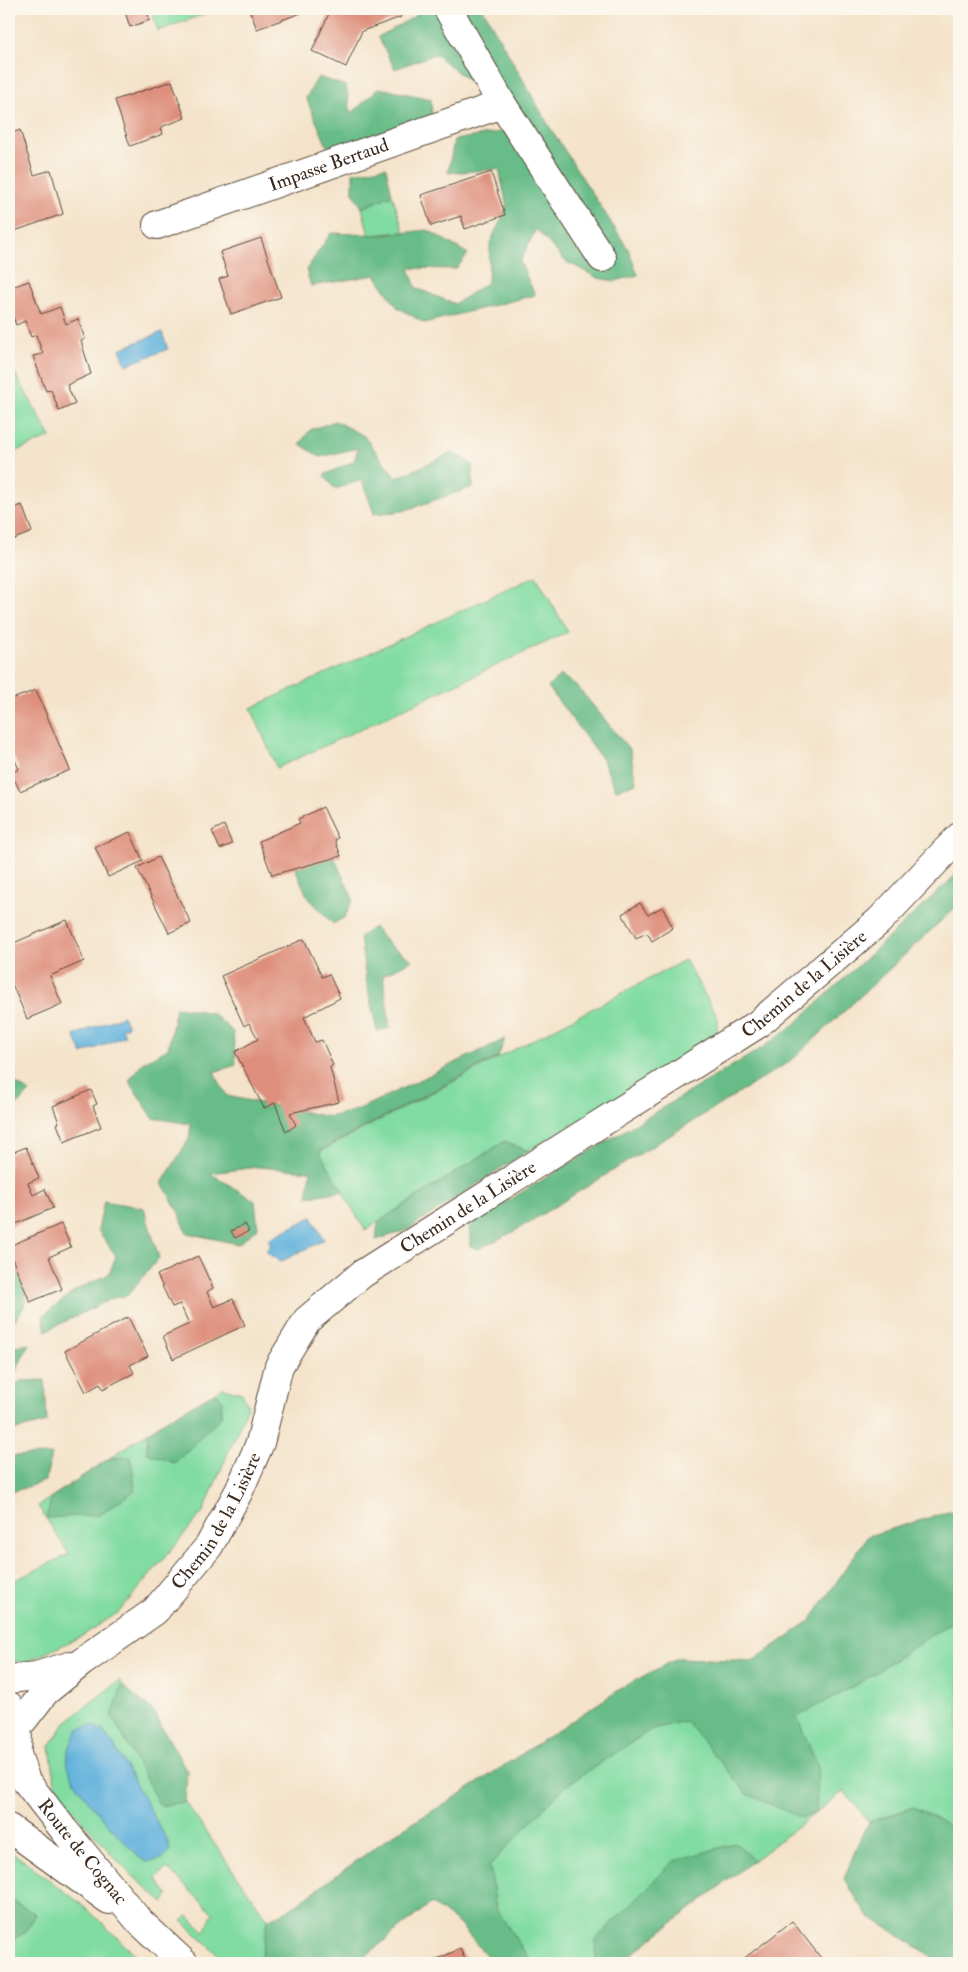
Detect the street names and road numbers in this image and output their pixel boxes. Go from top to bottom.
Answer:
street label: Impasse Bertaud [266,132,393,197]
street label: Chemin de la Lisière [737,925,872,1043]
street label: Chemin de la Lisière [395,1155,541,1259]
street label: Chemin de la Lisière [166,1449,266,1595]
street label: Route de Cognac [32,1794,133,1910]

